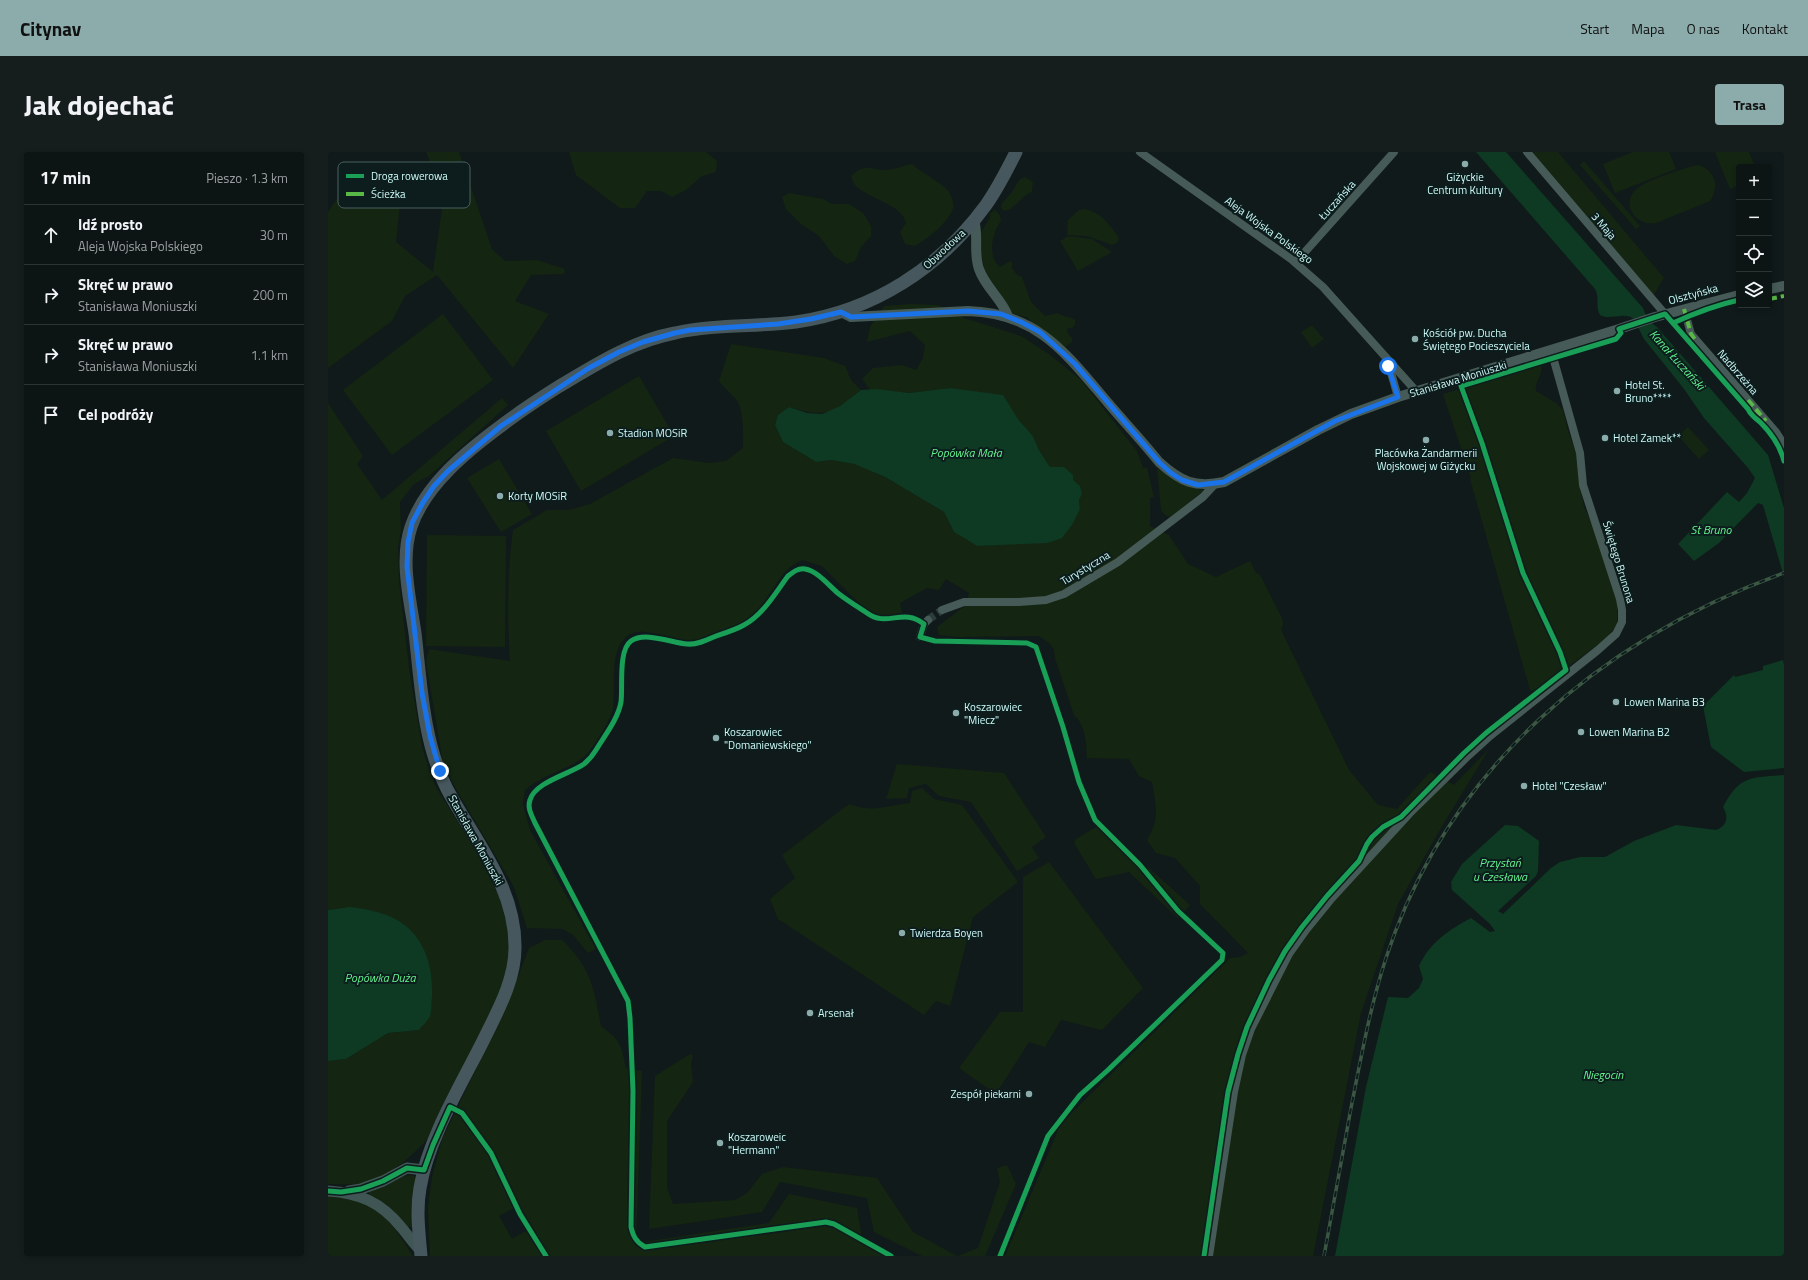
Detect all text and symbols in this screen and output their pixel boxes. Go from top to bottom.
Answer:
text: Citynav [20,14,81,43]
text: Start [1580,18,1609,39]
text: Mapa [1631,18,1664,39]
text: O nas [1686,18,1720,39]
text: Kontakt [1742,18,1788,39]
text: Jak dojechać [24,83,174,126]
button: Trasa [1715,84,1784,125]
marker: Giżyckie Centrum Kultury [1460,159,1470,169]
legend [338,162,470,208]
map controls [1736,164,1772,308]
button: + [1736,164,1772,200]
text: 17 min [40,165,91,191]
text: Pieszo · 1.3 km [206,168,288,188]
text: Droga rowerowa [371,168,448,184]
place label: Giżyckie Centrum Kultury [1427,169,1504,198]
street label: Łuczańska [1314,176,1359,224]
text: Ścieżka [371,186,406,202]
street label: Aleja Wojska Polskiego [1222,192,1317,268]
button: − [1736,200,1772,236]
street label: 3 Maja [1588,209,1621,243]
text: Idź prosto [78,213,143,236]
icon: ahead [40,224,62,246]
text: 30 m [260,225,288,245]
street label: Obwodowa [919,225,969,273]
text: Aleja Wojska Polskiego [78,236,203,256]
button: locate [1736,236,1772,272]
button: layers [1736,272,1772,308]
text: Skręć w prawo [78,273,173,296]
street label: Olsztyńska [1666,280,1720,308]
icon: right [40,284,62,306]
text: 200 m [252,285,288,305]
text: Stanisława Moniuszki [78,296,197,316]
place label: Kościół pw. Ducha Świętego Pocieszyciela [1423,325,1530,354]
water label: Kanał Łuczański [1645,325,1711,395]
text: Skręć w prawo [78,333,173,356]
marker: Kościół pw. Ducha Świętego Pocieszyciela [1410,334,1420,344]
icon: right [40,344,62,366]
text: 1.1 km [251,345,288,365]
street label: Nadbrzeżna [1714,346,1762,398]
text: Stanisława Moniuszki [78,356,197,376]
route start [1379,357,1397,375]
street label: Stanisława Moniuszki [1407,357,1509,401]
place label: Hotel St. Bruno**** [1625,377,1672,406]
marker: Hotel St. Bruno**** [1612,386,1622,396]
text: Cel podróży [78,403,153,426]
icon: arrive [40,404,62,426]
place label: Stadion MOSiR [618,425,687,441]
marker: Stadion MOSiR [605,428,615,438]
place label: Hotel Zamek** [1613,430,1682,446]
marker: Hotel Zamek** [1600,433,1610,443]
marker: Placówka Żandarmerii Wojskowej w Giżycku [1421,435,1431,445]
water label: Popówka Mała [930,443,1003,462]
place label: Placówka Żandarmerii Wojskowej w Giżycku [1375,445,1477,474]
place label: Korty MOSiR [508,488,567,504]
marker: Korty MOSiR [495,491,505,501]
street label: Świętego Brunona [1599,519,1639,605]
water label: St Bruno [1690,520,1733,539]
street label: Turystyczna [1057,547,1113,589]
place label: Lowen Marina B3 [1624,694,1705,710]
marker: Lowen Marina B3 [1611,697,1621,707]
place label: Koszarowiec "Miecz" [964,699,1022,728]
marker: Koszarowiec "Miecz" [951,708,961,718]
place label: Koszarowiec "Domaniewskiego" [724,724,812,753]
place label: Lowen Marina B2 [1589,724,1670,740]
marker: Lowen Marina B2 [1576,727,1586,737]
marker: Koszarowiec "Domaniewskiego" [711,733,721,743]
route end [431,762,449,780]
place label: Hotel "Czesław" [1532,778,1607,794]
marker: Hotel "Czesław" [1519,781,1529,791]
street label: Stanisława Moniuszki [445,792,507,888]
water label: Przystań u Czesława [1473,853,1528,886]
place label: Twierdza Boyen [910,925,983,941]
marker: Twierdza Boyen [897,928,907,938]
water label: Popówka Duża [344,968,417,987]
place label: Arsenał [818,1005,854,1021]
marker: Arsenał [805,1008,815,1018]
water label: Niegocin [1583,1065,1624,1084]
place label: Zespół piekarni [950,1086,1021,1102]
marker: Zespół piekarni [1024,1089,1034,1099]
place label: Koszaroweic "Hermann" [728,1129,786,1158]
marker: Koszaroweic "Hermann" [715,1138,725,1148]

